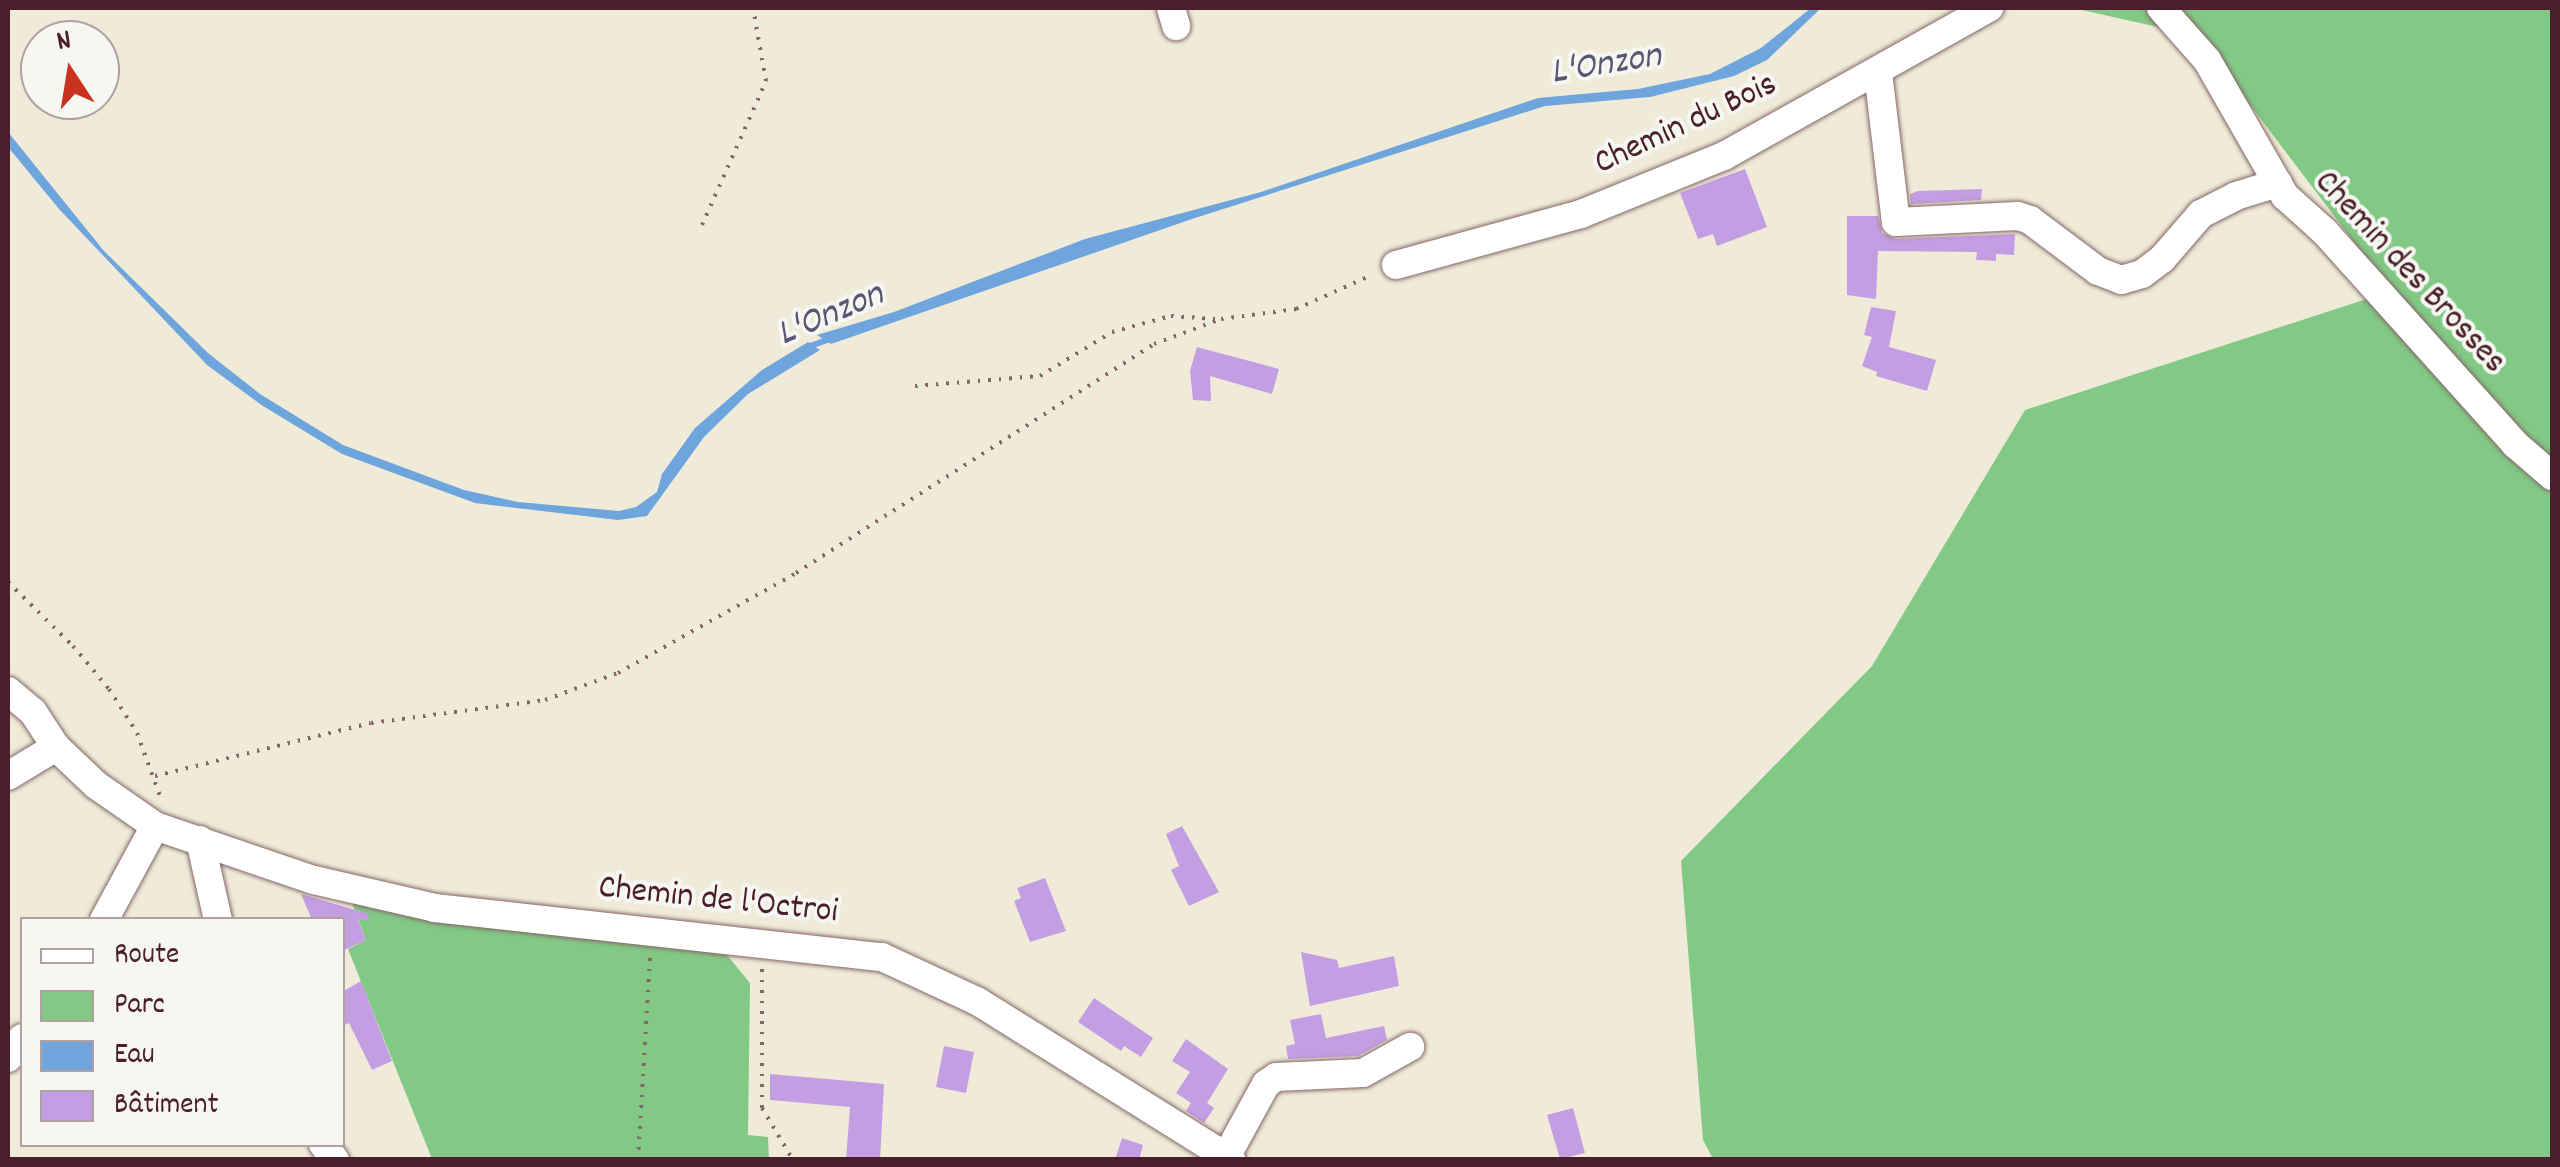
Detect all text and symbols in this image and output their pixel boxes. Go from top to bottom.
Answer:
north arrow [20,20,120,120]
text: N [53,22,75,64]
water label: L'Onzon [1547,35,1665,97]
street label: Chemin du Bois [1588,65,1784,185]
street label: Chemin des Brosses [2304,163,2514,383]
water label: L'Onzon [771,273,891,359]
street label: Chemin de l'Octroi [596,868,840,934]
legend [20,917,345,1147]
text: Route [114,935,179,978]
text: Parc [114,985,165,1028]
text: Eau [114,1035,155,1078]
text: Bâtiment [114,1085,219,1128]

